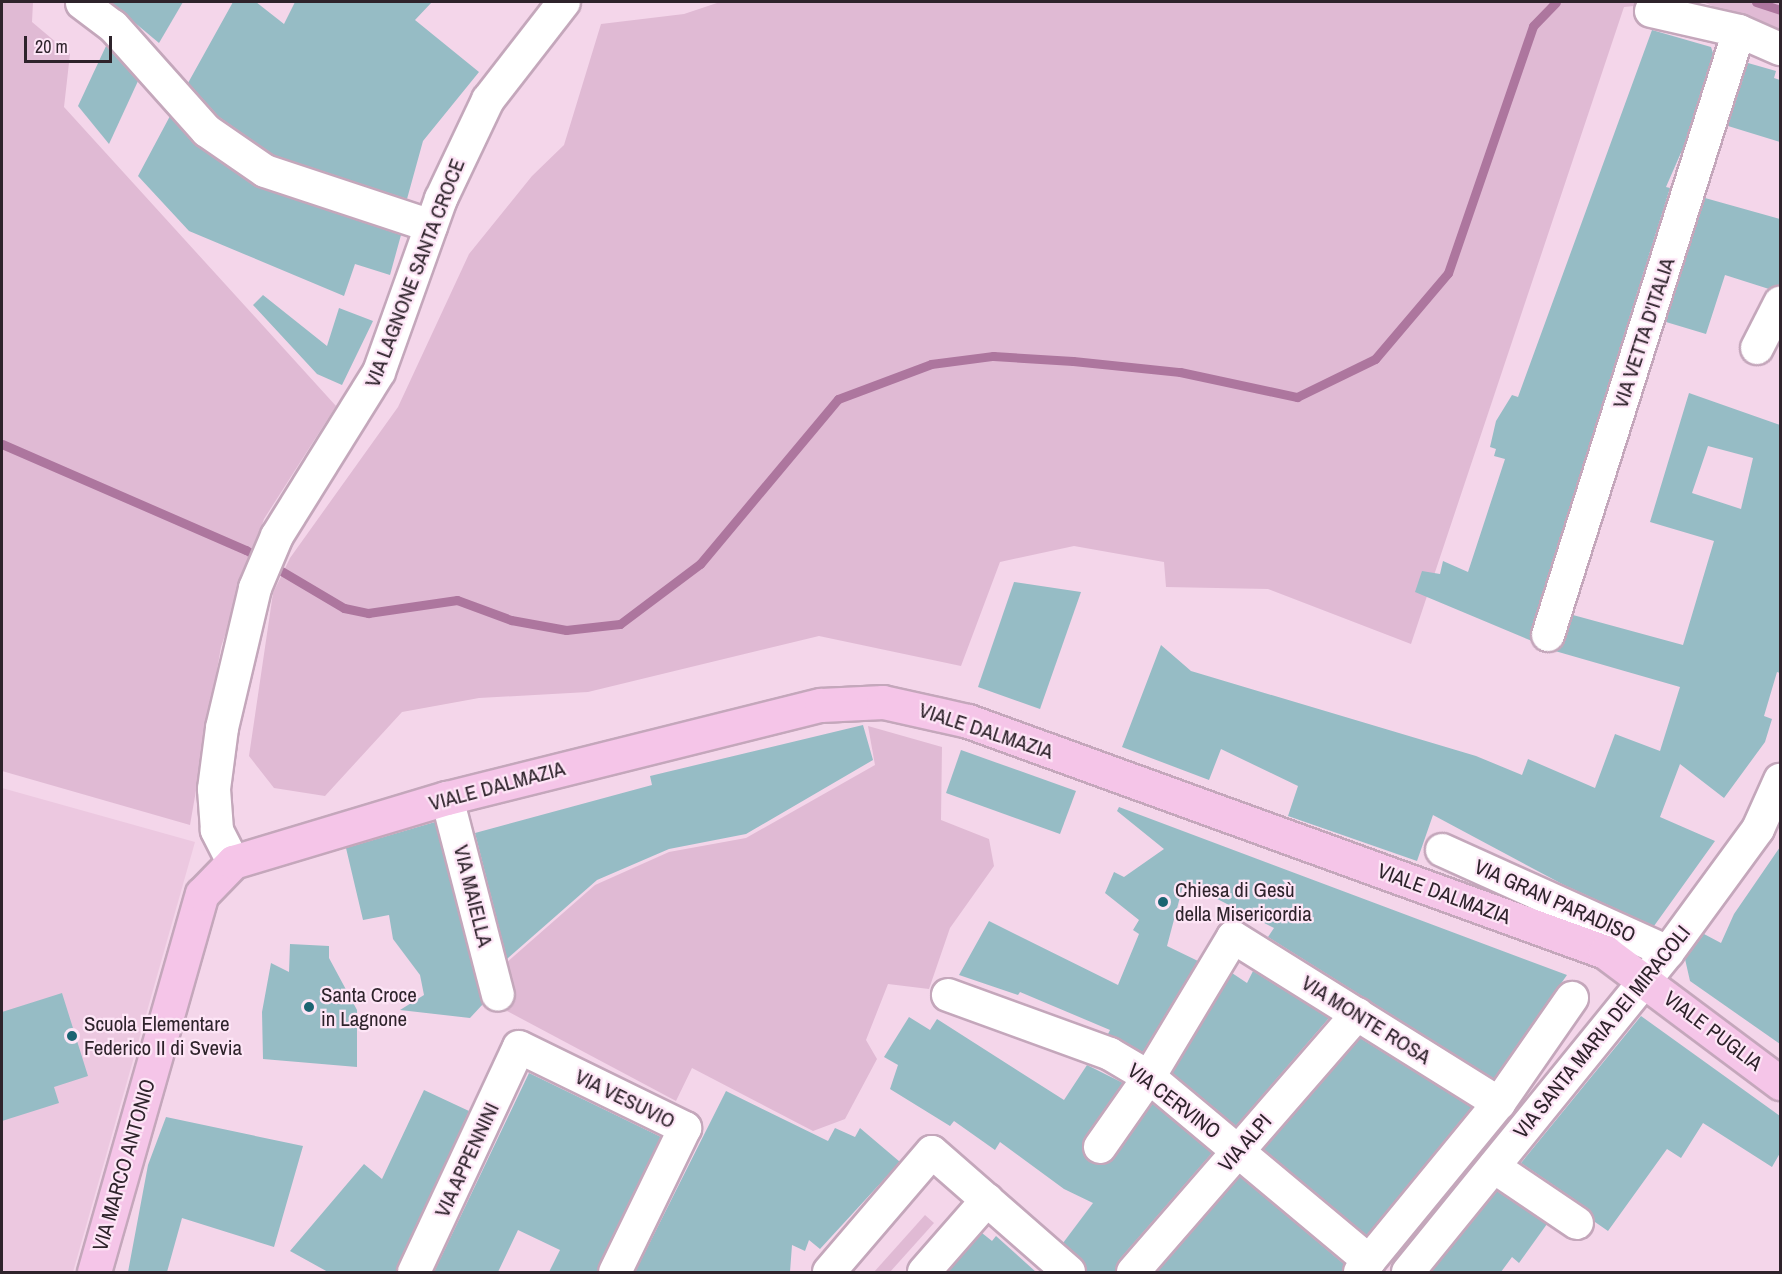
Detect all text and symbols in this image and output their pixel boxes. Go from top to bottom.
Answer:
scale bar [27,24,116,62]
text: 20 m [35,34,68,59]
street label: VIA LAGNONE SANTA CROCE [359,154,471,392]
street label: VIA VETTA D'ITALIA [1607,254,1681,412]
street label: VIALE DALMAZIA [916,697,1056,765]
street label: VIALE DALMAZIA [426,756,568,816]
street label: VIA MAIELLA [448,842,498,950]
street label: VIA GRAN PARADISO [1470,854,1640,948]
street label: VIALE DALMAZIA [1374,858,1514,930]
place label: Chiesa di Gesù della Misericordia [1175,877,1312,927]
marker: Chiesa di Gesù della Misericordia [1156,895,1170,909]
street label: VIA SANTA MARIA DEI MIRACOLI [1507,919,1697,1145]
street label: VIA MONTE ROSA [1296,970,1436,1070]
place label: Santa Croce in Lagnone [321,982,417,1032]
street label: VIALE PUGLIA [1659,986,1767,1076]
marker: Santa Croce in Lagnone [302,1000,316,1014]
place label: Scuola Elementare Federico II di Svevia [84,1011,242,1061]
marker: Scuola Elementare Federico II di Svevia [65,1029,79,1043]
street label: VIA CERVINO [1122,1058,1226,1144]
street label: VIA VESUVIO [570,1064,680,1134]
street label: VIA MARCO ANTONIO [87,1075,161,1255]
street label: VIA APPENNINI [429,1098,505,1222]
street label: VIA ALPI [1213,1108,1277,1178]

